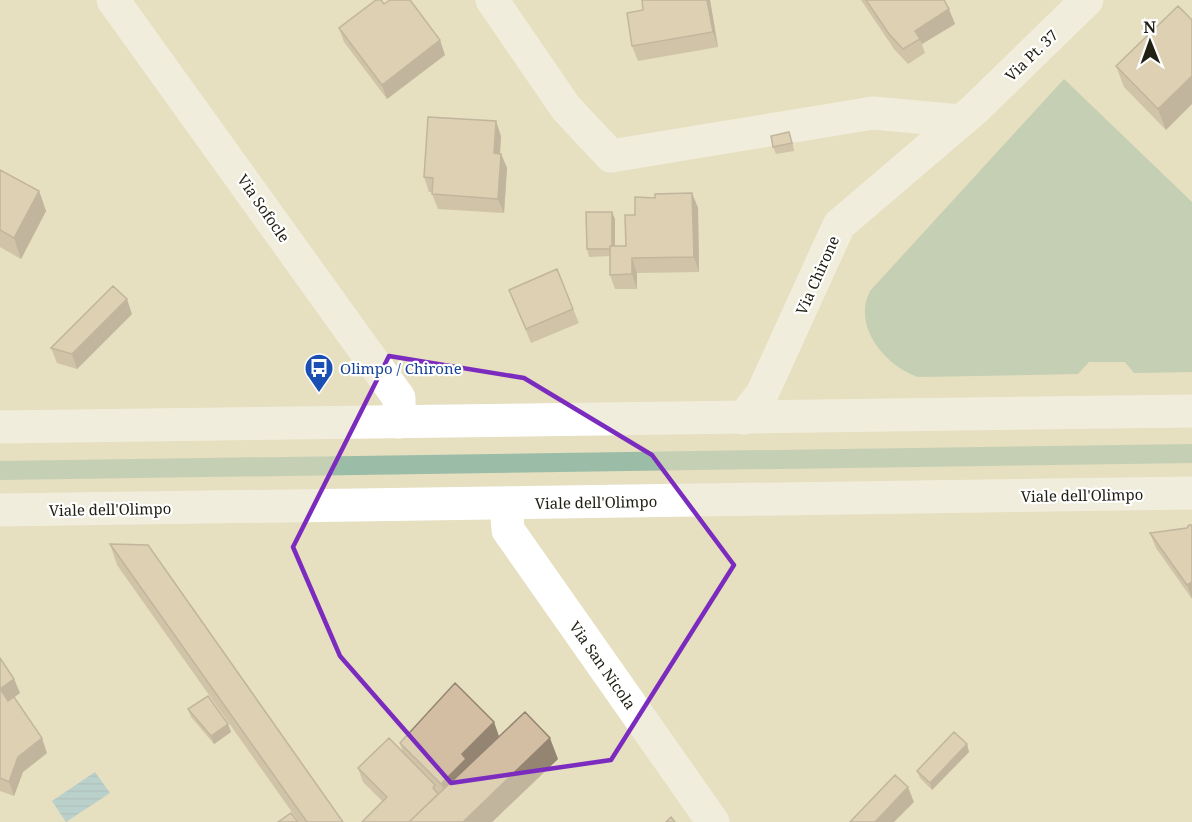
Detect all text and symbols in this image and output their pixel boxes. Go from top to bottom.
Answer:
north arrow [1120,12,1180,72]
text: N [1143,16,1157,38]
street label: Via Pt. 37 [1000,25,1062,85]
street label: Via Sofocle [233,170,295,246]
street label: Via Chirone [791,232,843,318]
bus stop icon: Olimpo / Chirone [303,352,335,394]
place label: Olimpo / Chirone [340,358,462,378]
street label: Viale dell'Olimpo [1021,484,1143,506]
street label: Viale dell'Olimpo [535,491,657,513]
street label: Viale dell'Olimpo [49,498,171,520]
street label: Via San Nicola [565,617,641,713]

